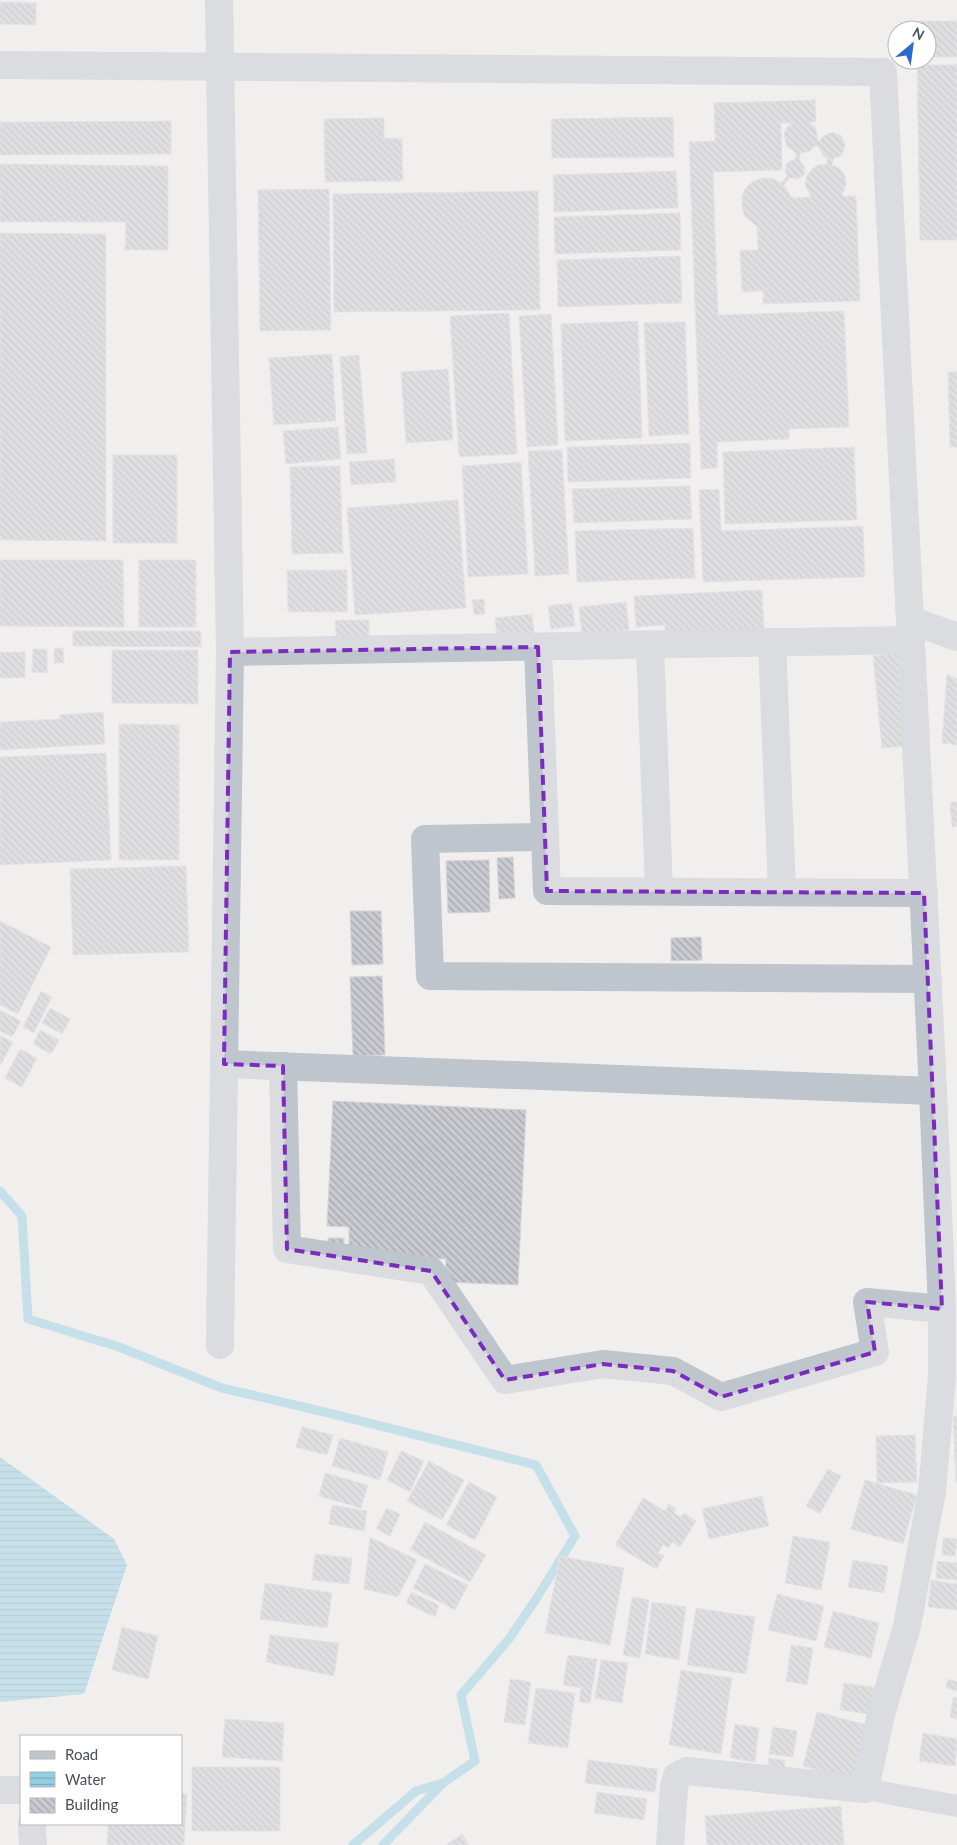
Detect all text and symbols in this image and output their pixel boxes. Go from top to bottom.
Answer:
north arrow [887,20,937,70]
text: N [910,23,927,43]
legend [20,1735,182,1825]
text: Road [65,1745,98,1763]
text: Water [65,1770,106,1788]
text: Building [65,1795,118,1813]

